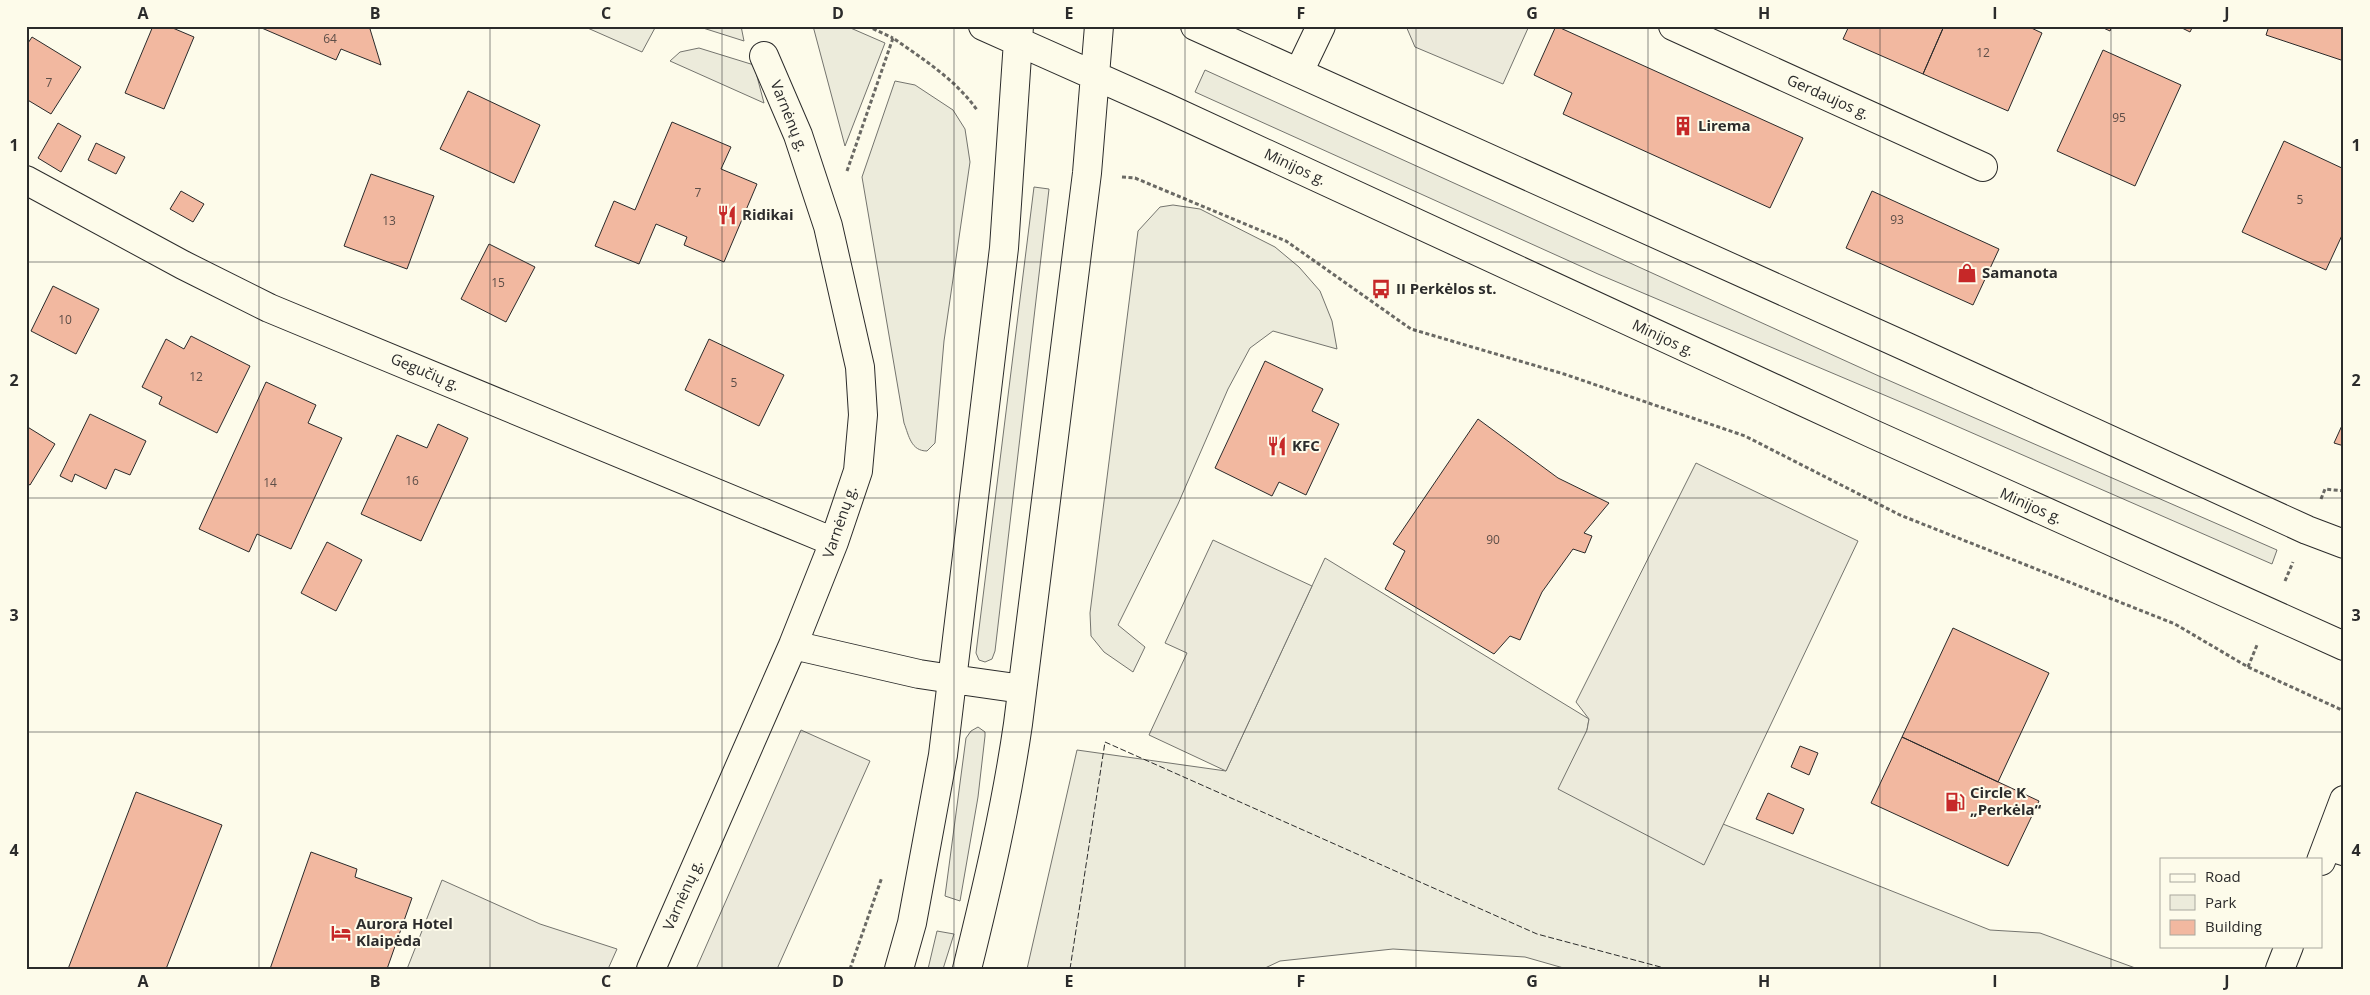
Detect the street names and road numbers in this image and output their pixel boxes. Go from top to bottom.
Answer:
street label: Gerdaujos g. [1784,69,1873,123]
street label: Varnėnų g. [767,77,813,154]
street label: Minijos g. [1261,143,1330,189]
street label: Minijos g. [1629,314,1698,360]
street label: Gegučių g. [388,348,463,395]
street label: Minijos g. [1997,482,2066,528]
street label: Varnėnų g. [817,483,861,561]
street label: Varnėnų g. [658,856,707,933]

